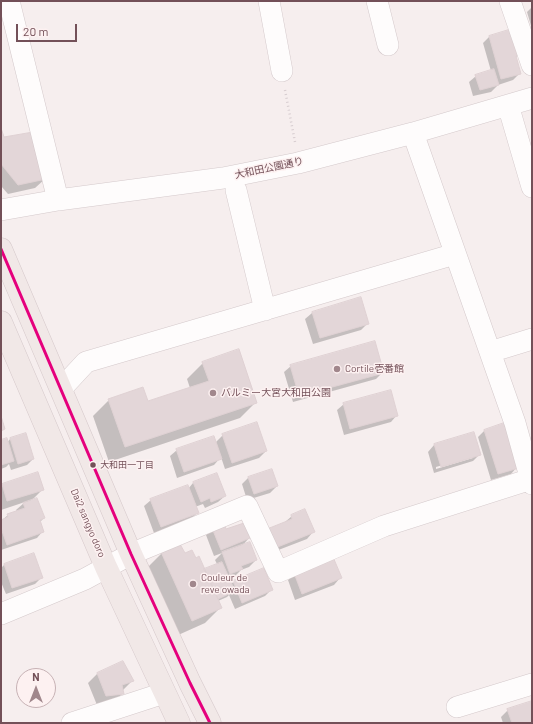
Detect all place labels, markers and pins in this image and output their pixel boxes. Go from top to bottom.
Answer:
place label: Cortile壱番館 [345,363,404,375]
marker: Cortile壱番館 [332,364,342,374]
place label: バルミー大宮大和田公園 [221,387,331,399]
marker: バルミー大宮大和田公園 [208,388,218,398]
marker: 大和田一丁目 [88,460,98,470]
place label: 大和田一丁目 [100,460,154,470]
place label: Couleur de reve owada [201,572,250,596]
marker: Couleur de reve owada [188,579,198,589]

